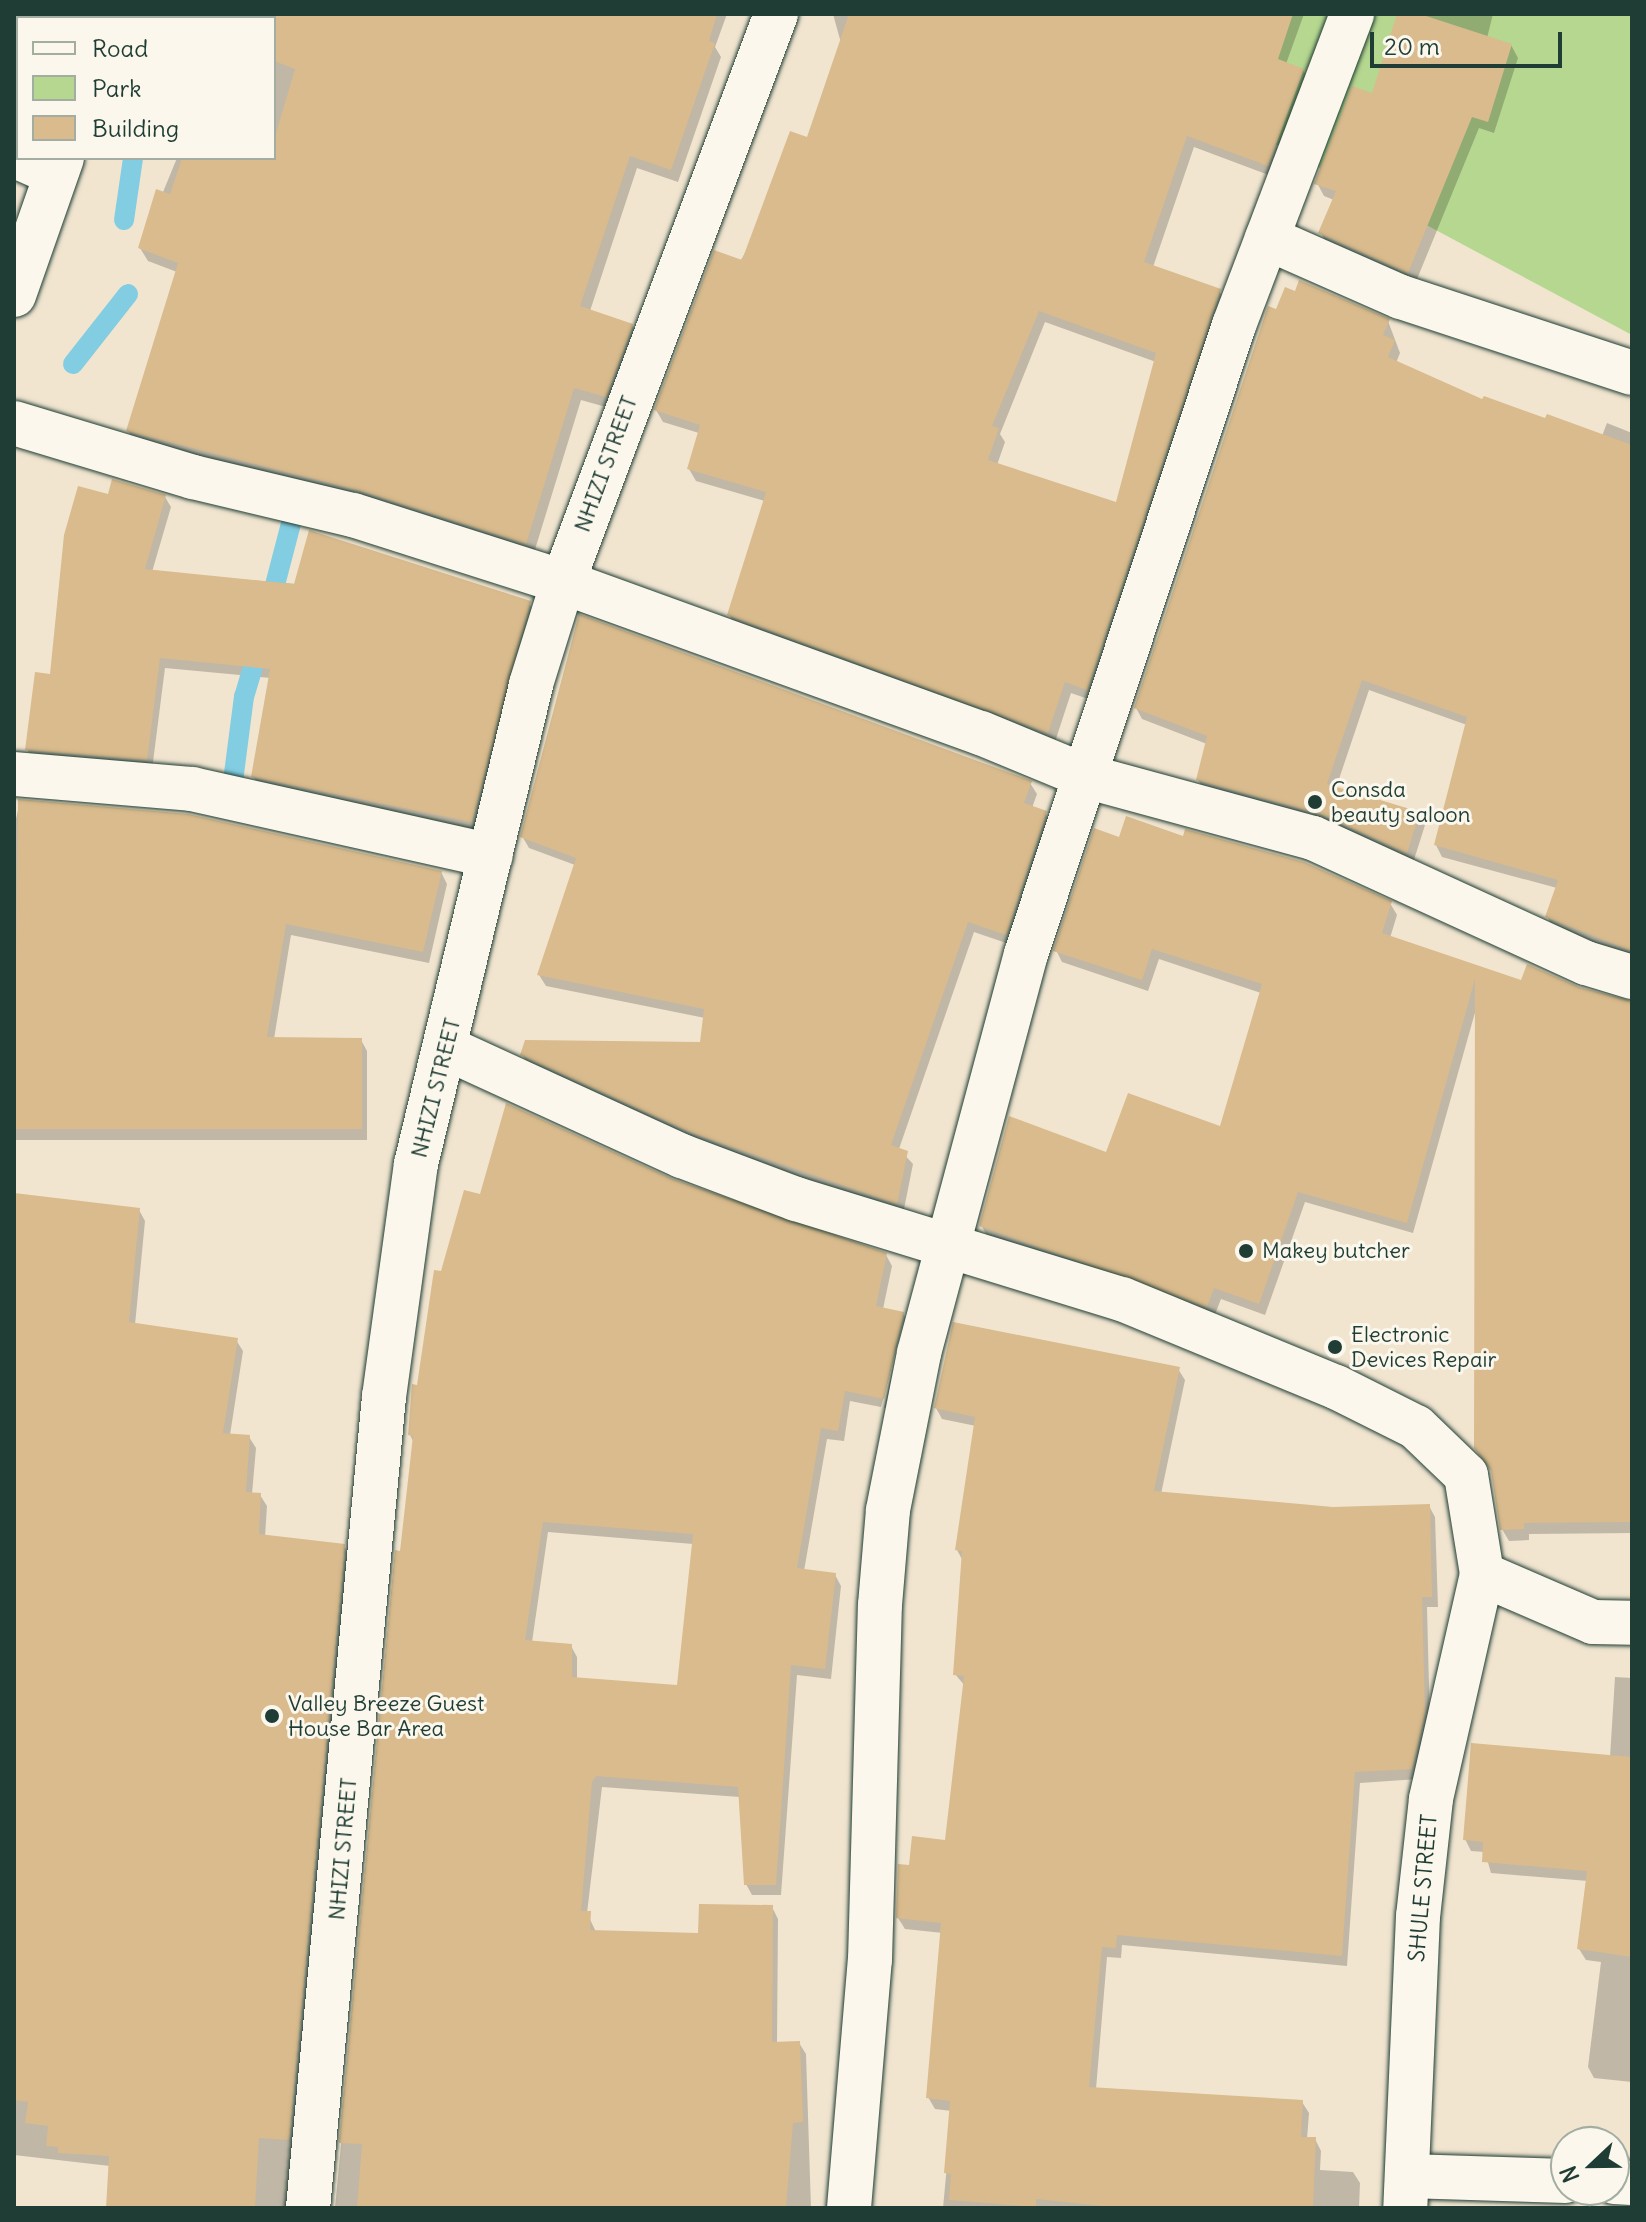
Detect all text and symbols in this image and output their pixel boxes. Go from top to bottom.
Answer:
legend [16,16,276,160]
scale bar [1374,16,1566,66]
text: 20 m [1384,31,1440,61]
text: Road [92,33,148,63]
text: Park [92,73,142,103]
text: Building [92,113,179,143]
street label: NHIZI STREET [569,392,643,536]
place label: Consda beauty saloon [1331,776,1470,828]
marker: Consda beauty saloon [1306,793,1324,811]
street label: NHIZI STREET [406,1015,466,1161]
place label: Makey butcher [1262,1238,1410,1264]
marker: Makey butcher [1237,1242,1255,1260]
place label: Electronic Devices Repair [1351,1321,1496,1372]
marker: Electronic Devices Repair [1326,1338,1344,1356]
place label: Valley Breeze Guest House Bar Area [288,1690,484,1742]
marker: Valley Breeze Guest House Bar Area [263,1707,281,1725]
street label: NHIZI STREET [324,1777,362,1921]
street label: SHULE STREET [1403,1813,1443,1963]
north arrow [1550,2126,1630,2206]
text: N [1554,2162,1585,2187]

